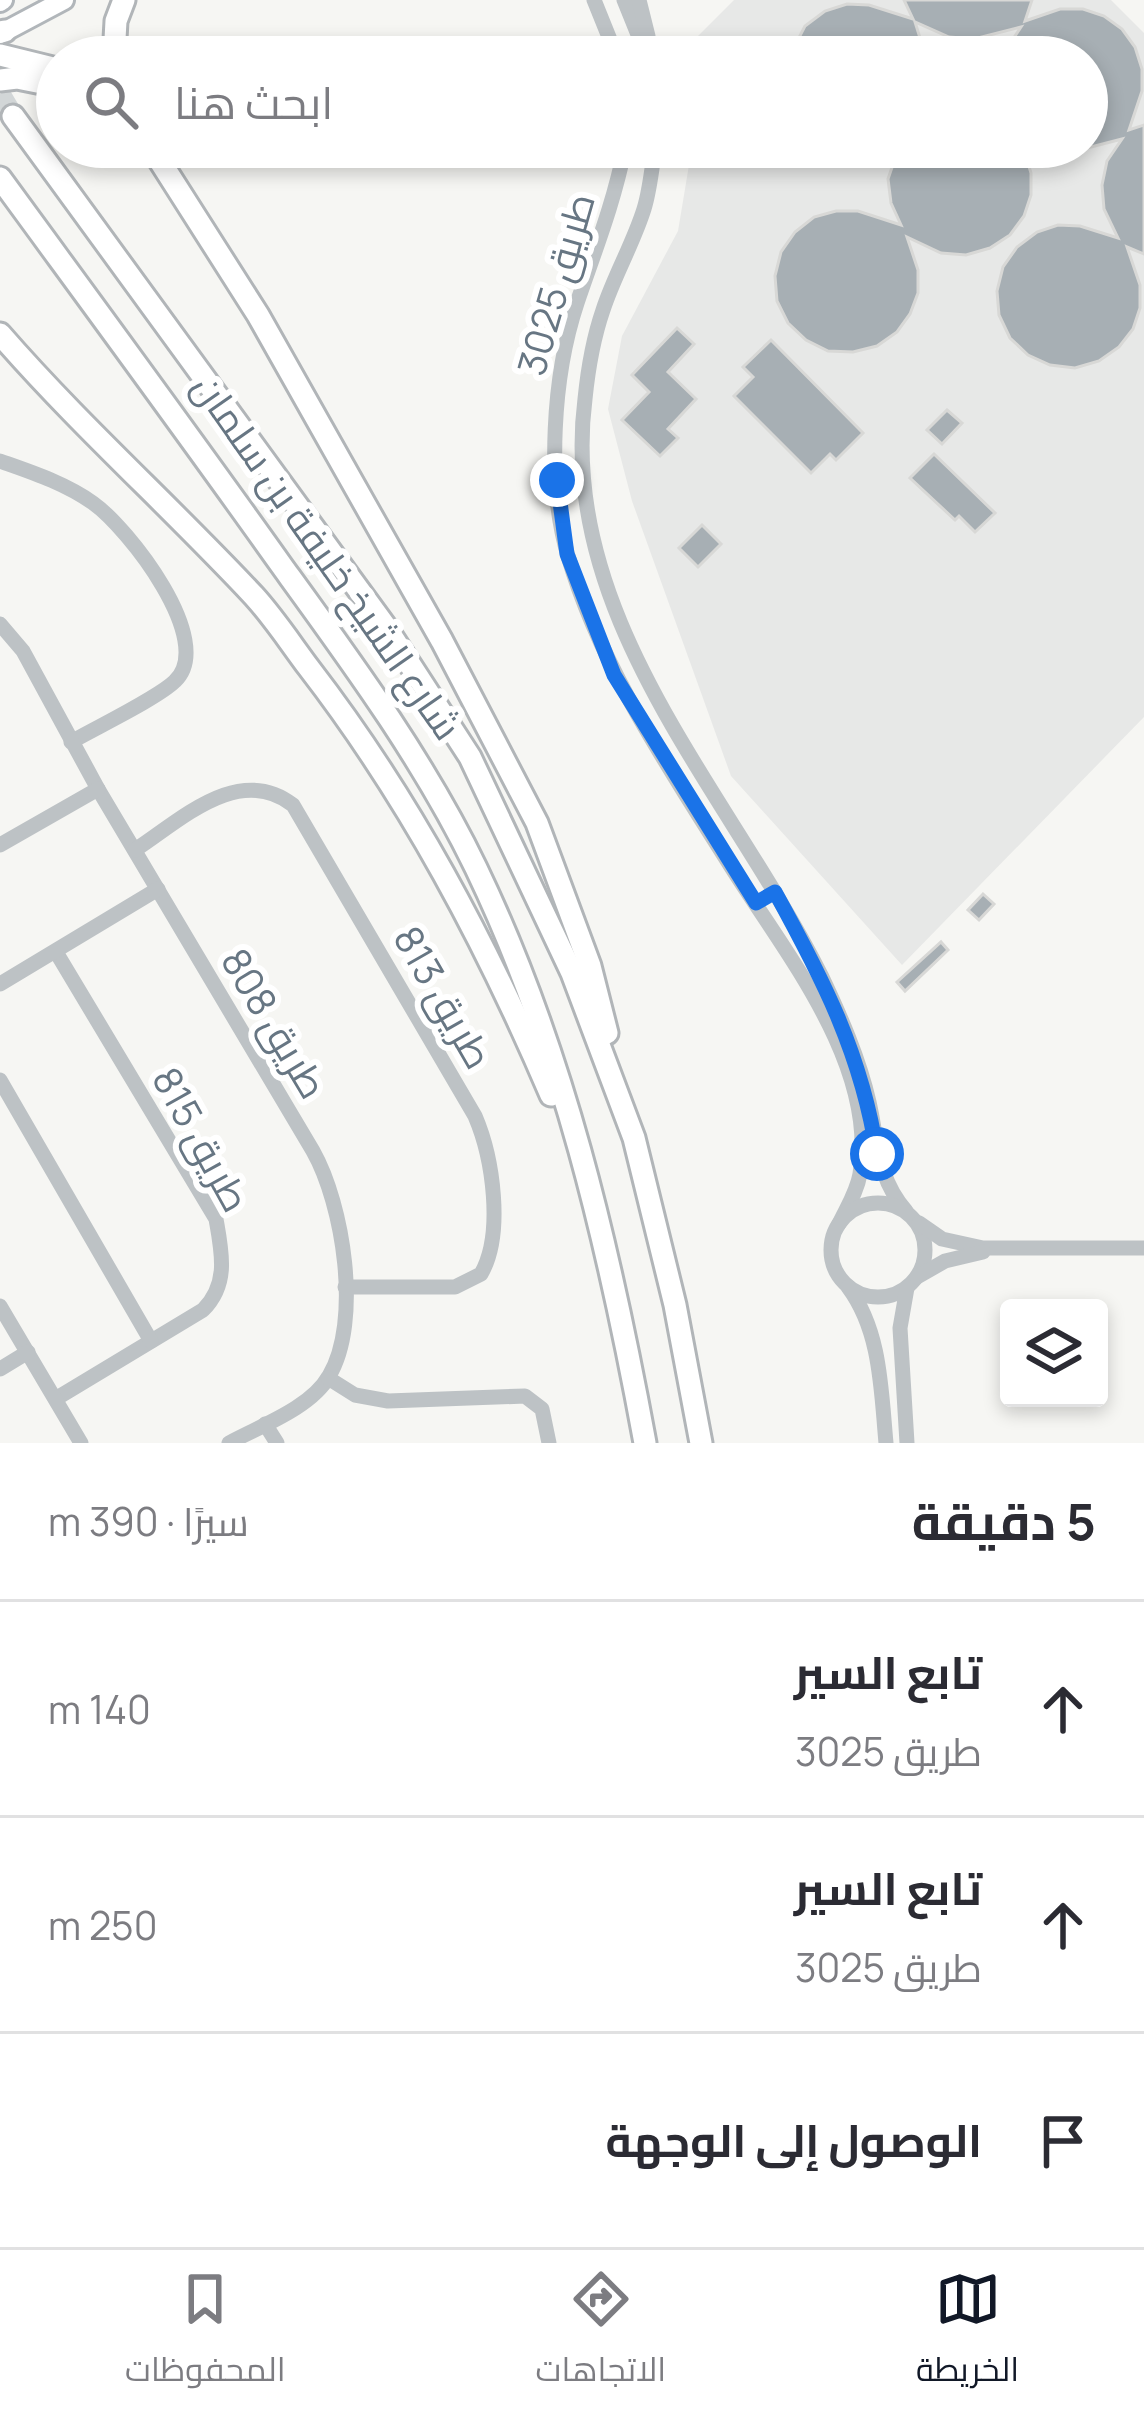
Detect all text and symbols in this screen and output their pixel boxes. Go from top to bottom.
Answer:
search box [36,36,1108,168]
icon: search [78,69,144,135]
text: ابحث هنا [174,71,333,133]
street label: طريق 3025 [503,187,607,381]
street label: شارع الشيخ خليفة بن سلمان [180,362,475,751]
route end [530,453,584,507]
street label: طريق 813 [382,916,506,1078]
street label: طريق 808 [209,938,341,1108]
street label: طريق 815 [140,1057,264,1221]
route start [850,1127,904,1181]
map controls [1000,1299,1108,1407]
button: layers [1000,1299,1108,1407]
text: 5 دقيقة [912,1486,1096,1555]
text: سيرًا · 390 m [48,1494,249,1548]
text: تابع السير [794,1641,982,1703]
icon: ahead [1030,1676,1096,1742]
text: 140 m [48,1682,151,1736]
text: طريق 3025 [795,1724,982,1778]
text: تابع السير [794,1857,982,1919]
icon: ahead [1030,1892,1096,1958]
text: 250 m [48,1898,157,1952]
text: طريق 3025 [795,1940,982,1994]
icon: arrive [1030,2108,1096,2174]
text: الوصول إلى الوجهة [605,2109,982,2171]
tab: المحفوظات [125,2266,286,2400]
tab: الاتجاهات [535,2266,666,2400]
tab: الخريطة [916,2266,1019,2400]

